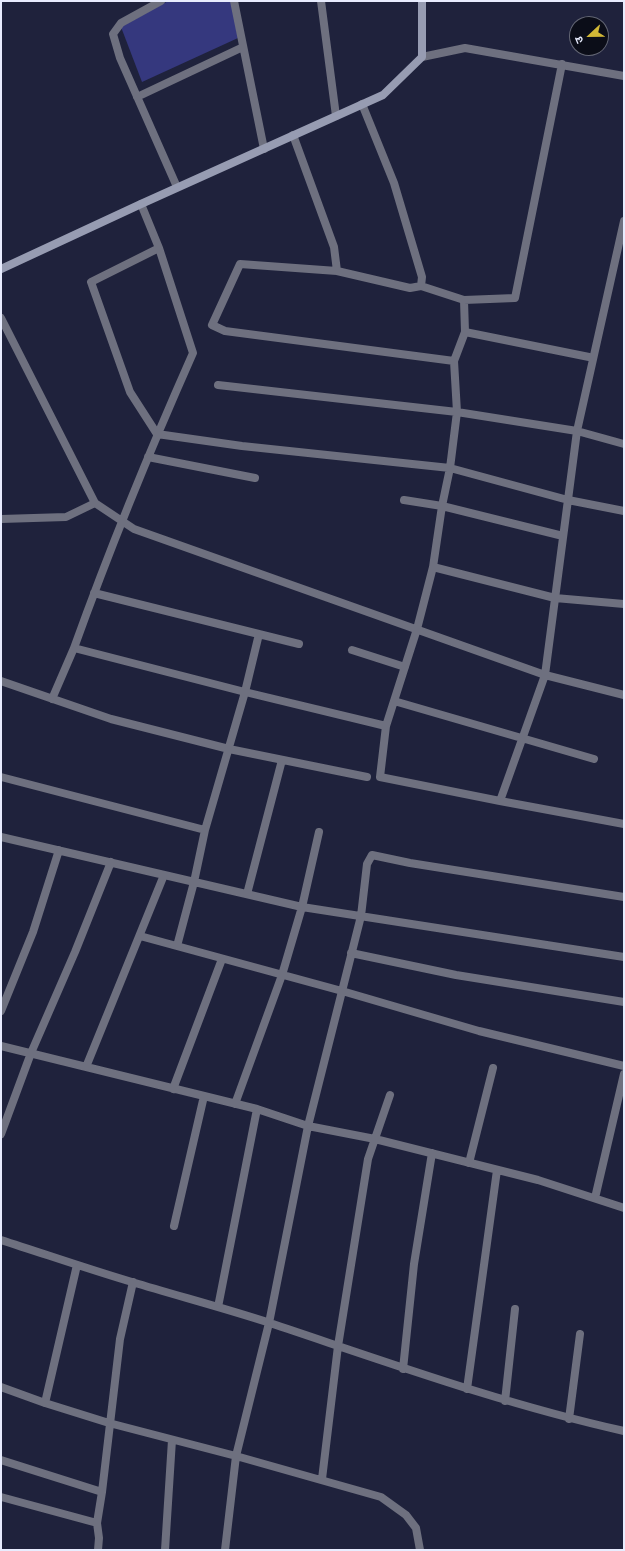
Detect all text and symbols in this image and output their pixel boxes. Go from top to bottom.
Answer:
north arrow [569,16,609,56]
text: उ [571,35,586,46]

